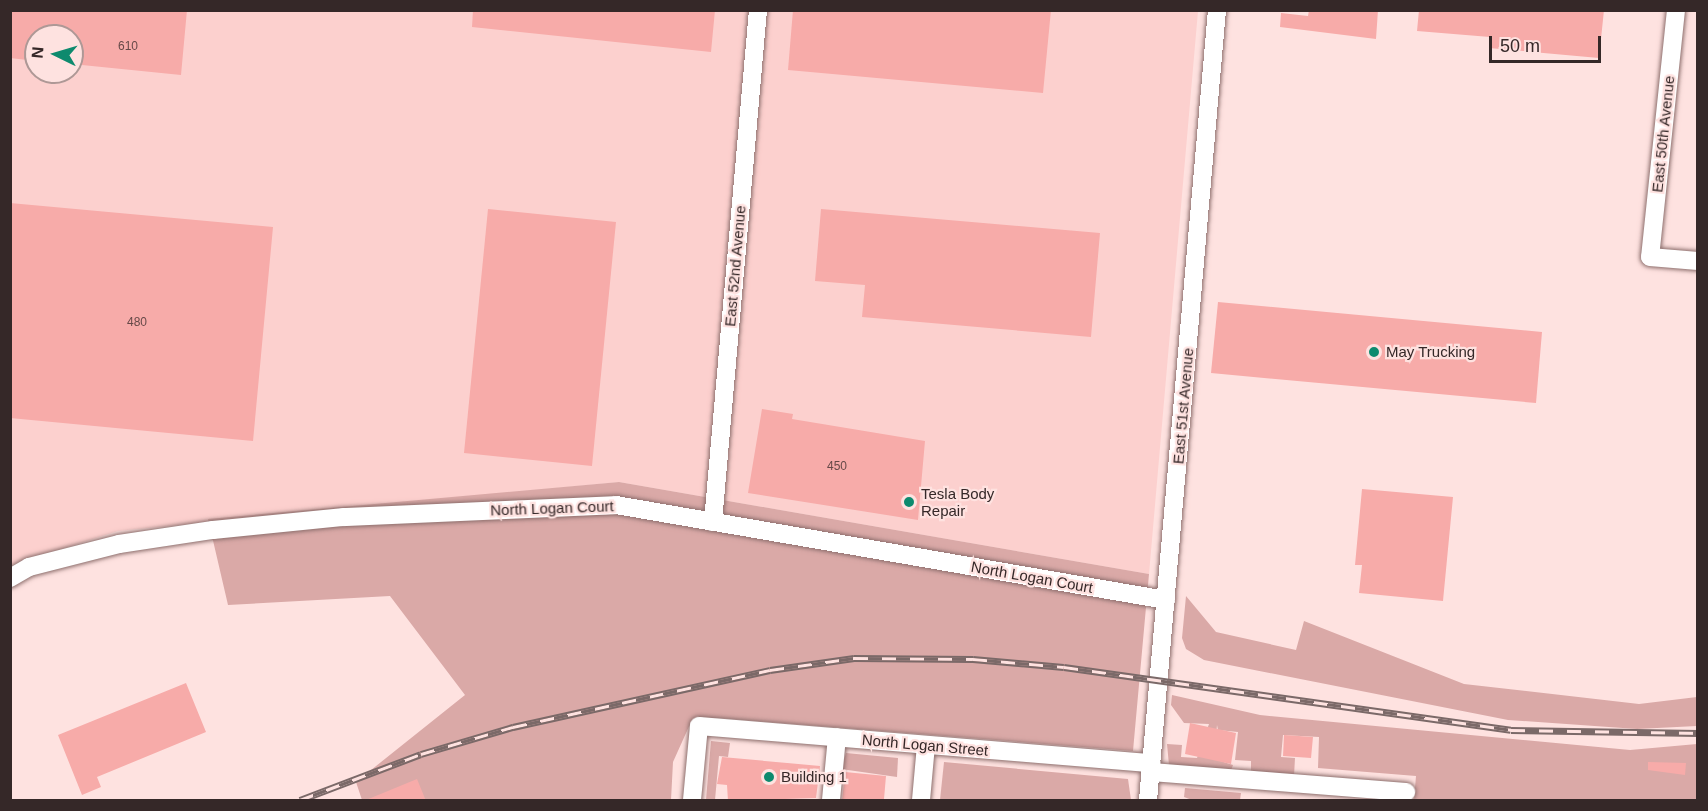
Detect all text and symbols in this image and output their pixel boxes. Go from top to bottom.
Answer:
north arrow [24,24,84,84]
scale bar [1492,24,1604,62]
text: 50 m [1500,36,1540,56]
house number: 610 [118,40,138,54]
text: N [29,46,47,59]
street label: East 50th Avenue [1648,74,1678,194]
street label: East 52nd Avenue [721,204,749,328]
house number: 480 [127,316,147,330]
place label: May Trucking [1386,343,1475,361]
marker: May Trucking [1367,345,1381,359]
street label: East 51st Avenue [1169,347,1197,465]
house number: 450 [827,460,847,474]
place label: Tesla Body Repair [921,484,994,519]
marker: Tesla Body Repair [902,495,916,509]
street label: North Logan Court [490,497,614,519]
street label: North Logan Court [970,557,1094,597]
street label: North Logan Street [861,731,989,759]
place label: Building 1 [781,768,847,786]
marker: Building 1 [762,770,776,784]

